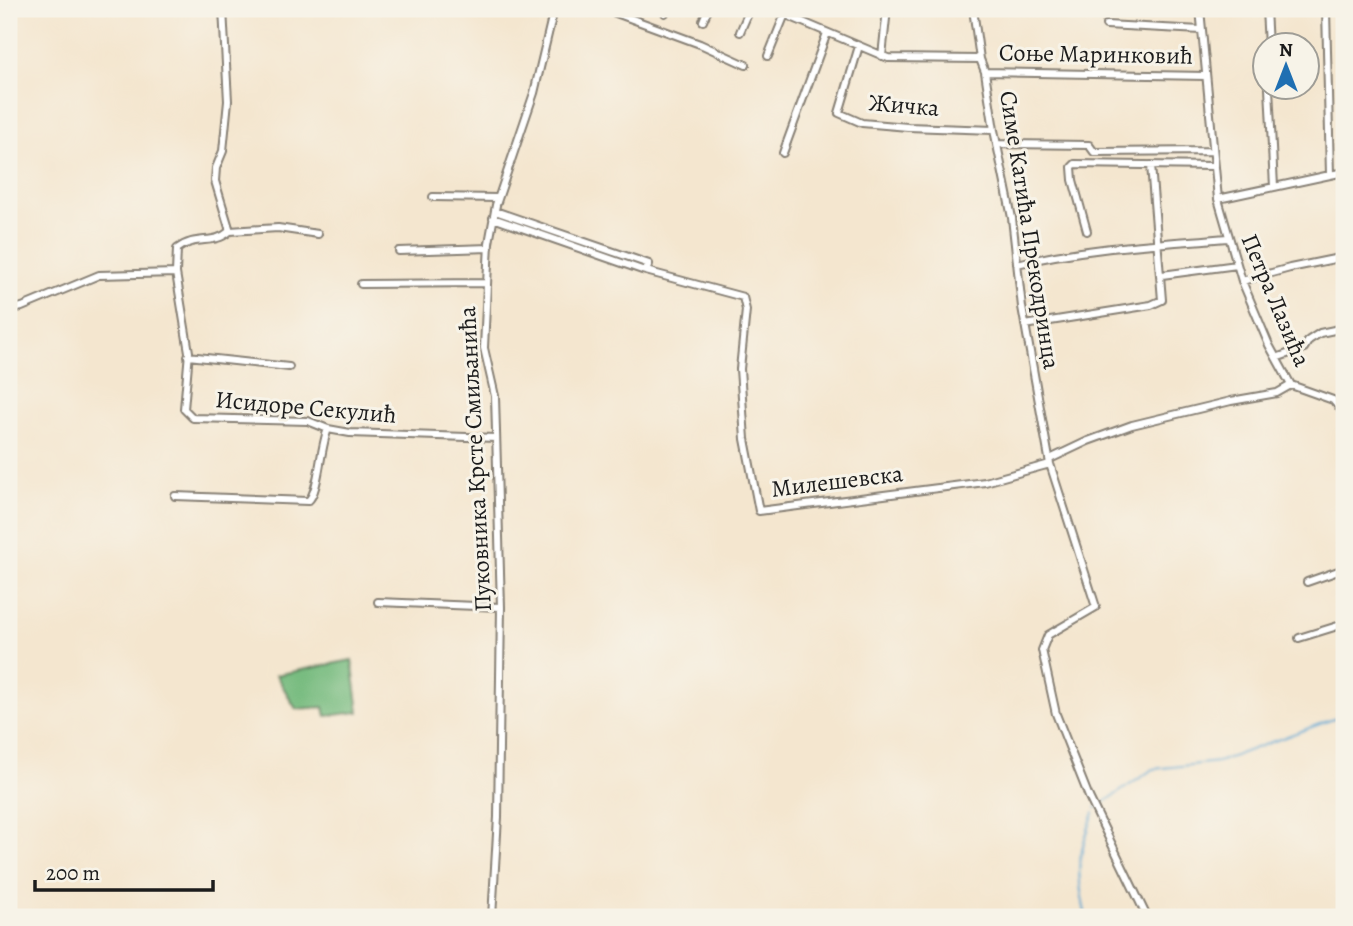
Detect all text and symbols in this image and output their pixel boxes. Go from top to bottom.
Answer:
north arrow [1252,32,1322,102]
street label: Соње Маринковић [999,36,1193,72]
text: N [1279,37,1293,63]
street label: Жичка [867,86,941,124]
street label: Симе Катића Прекодринца [992,88,1068,372]
street label: Петра Лазића [1234,229,1318,371]
street label: Пуковника Крсте Смиљанића [451,305,499,613]
street label: Исидоре Секулић [214,383,398,431]
street label: Милешевска [769,457,905,505]
scale bar [35,849,214,893]
text: 200 m [46,859,100,887]

